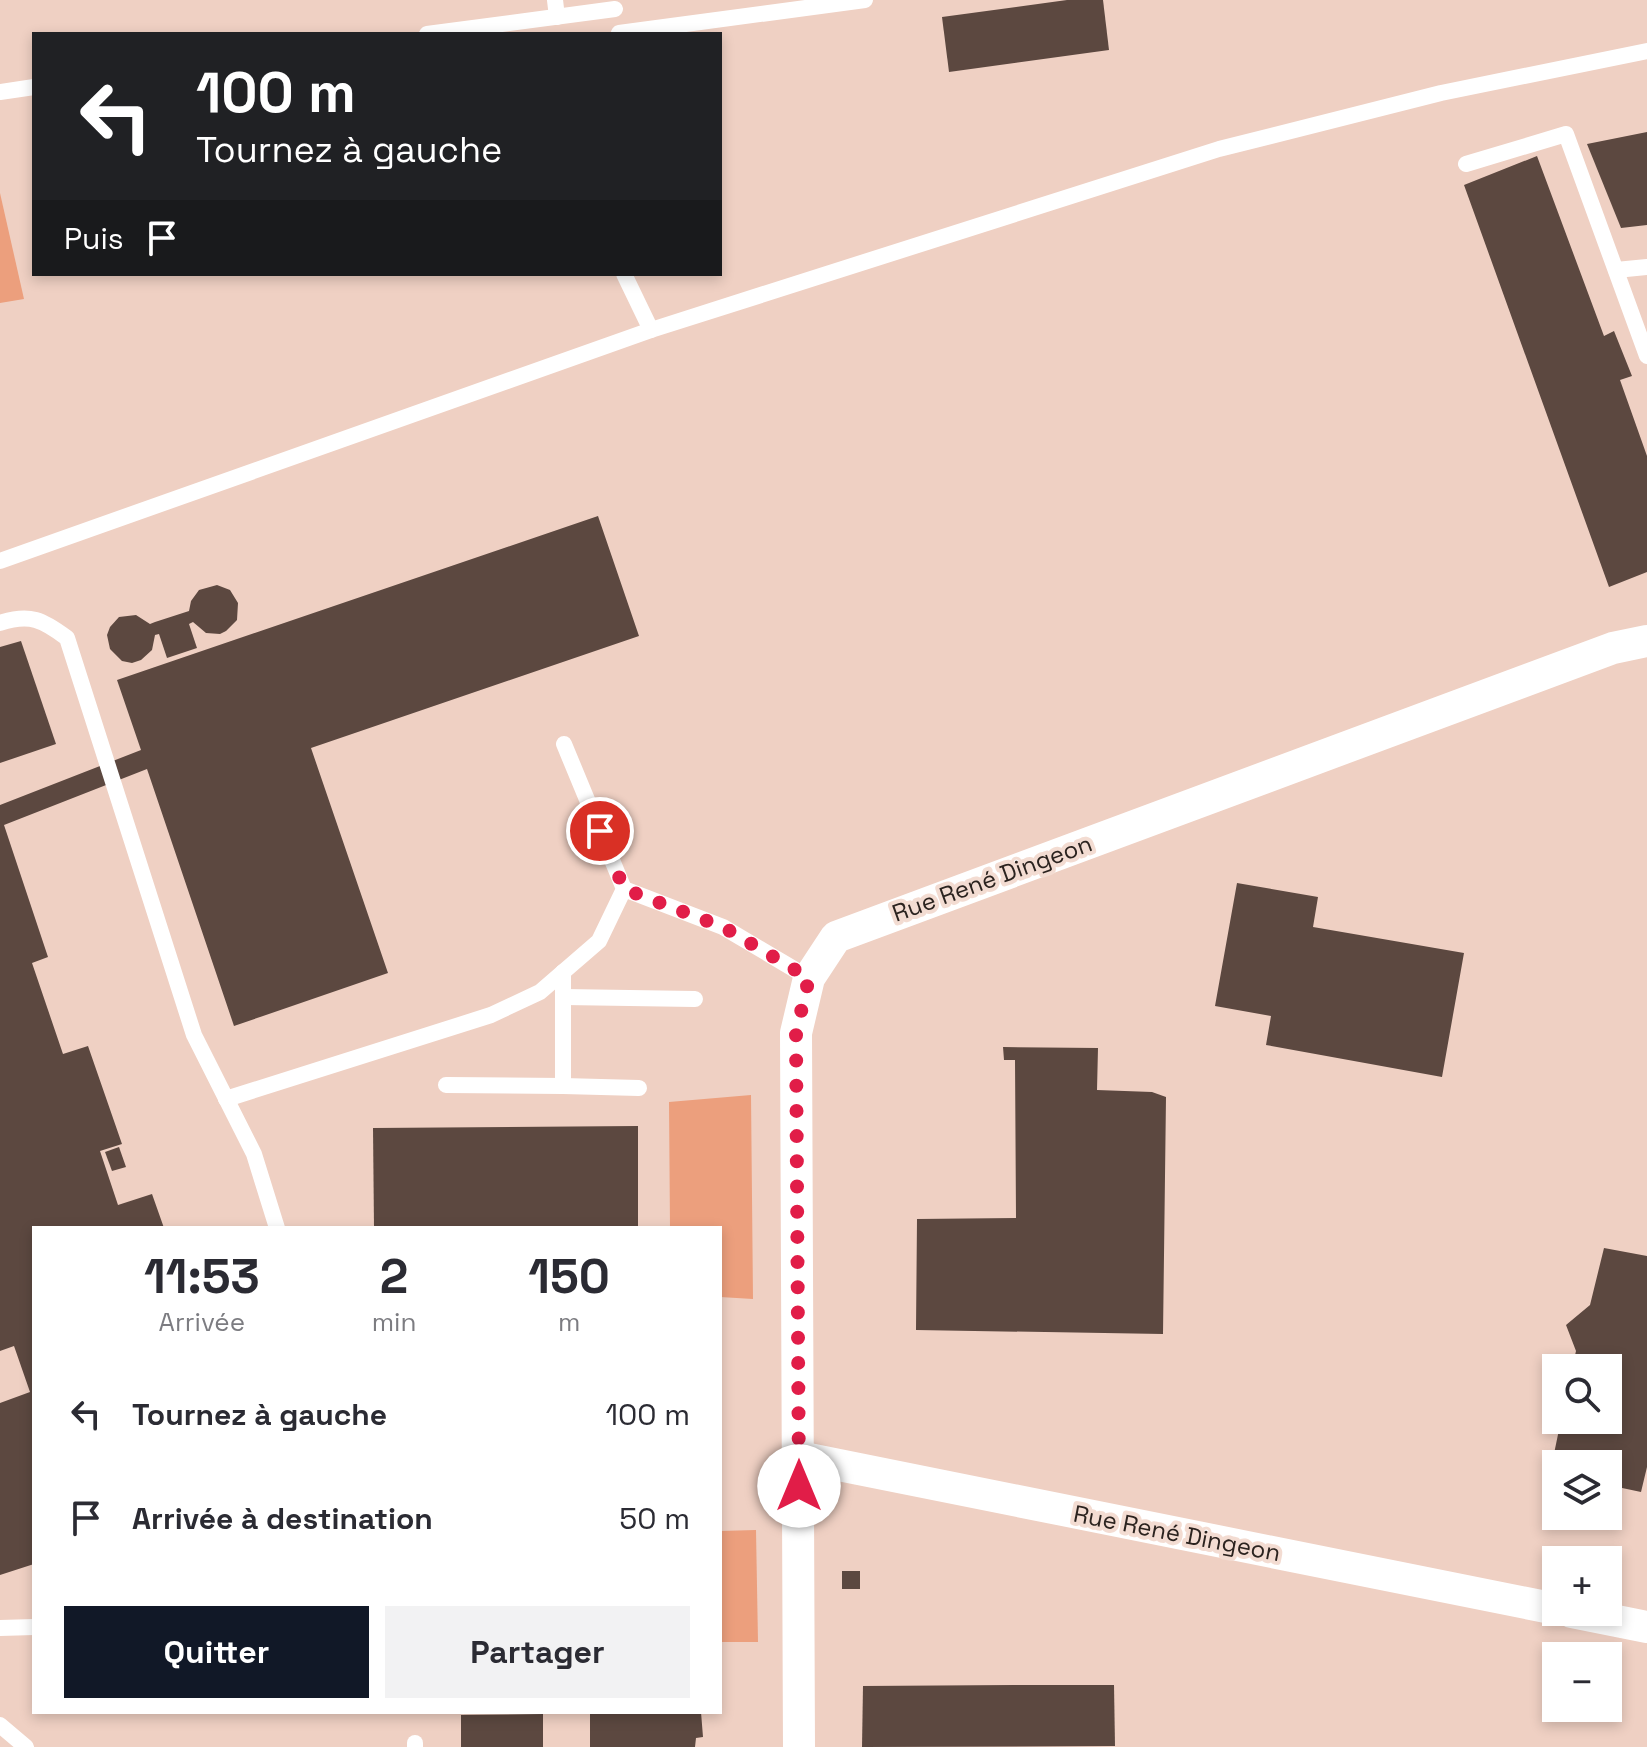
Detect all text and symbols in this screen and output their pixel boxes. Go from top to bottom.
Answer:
text: 100 m [196,57,356,128]
icon: left [64,64,168,168]
text: Tournez à gauche [196,127,502,173]
icon: arrive [140,216,184,260]
text: Puis [64,219,124,258]
pin [566,797,634,865]
icon: arrive [578,809,622,853]
street label: Rue René Dingeon [888,827,1096,929]
text: 11:53 [144,1246,260,1307]
text: 2 [380,1246,408,1307]
text: 150 [528,1246,610,1307]
text: Arrivée [159,1305,245,1339]
text: min [372,1305,416,1339]
text: m [558,1305,580,1339]
map controls [1542,1354,1622,1722]
button: search [1542,1354,1622,1434]
icon: left [64,1392,108,1436]
text: Tournez à gauche [132,1395,387,1434]
text: 100 m [605,1395,690,1434]
position arrow [757,1444,841,1528]
button: layers [1542,1450,1622,1530]
icon: arrive [64,1496,108,1540]
street label: Rue René Dingeon [1071,1498,1283,1568]
text: Arrivée à destination [132,1499,433,1538]
text: 50 m [619,1499,690,1538]
button: + [1542,1546,1622,1626]
button: Quitter [64,1606,369,1698]
button: Partager [385,1606,690,1698]
button: − [1542,1642,1622,1722]

